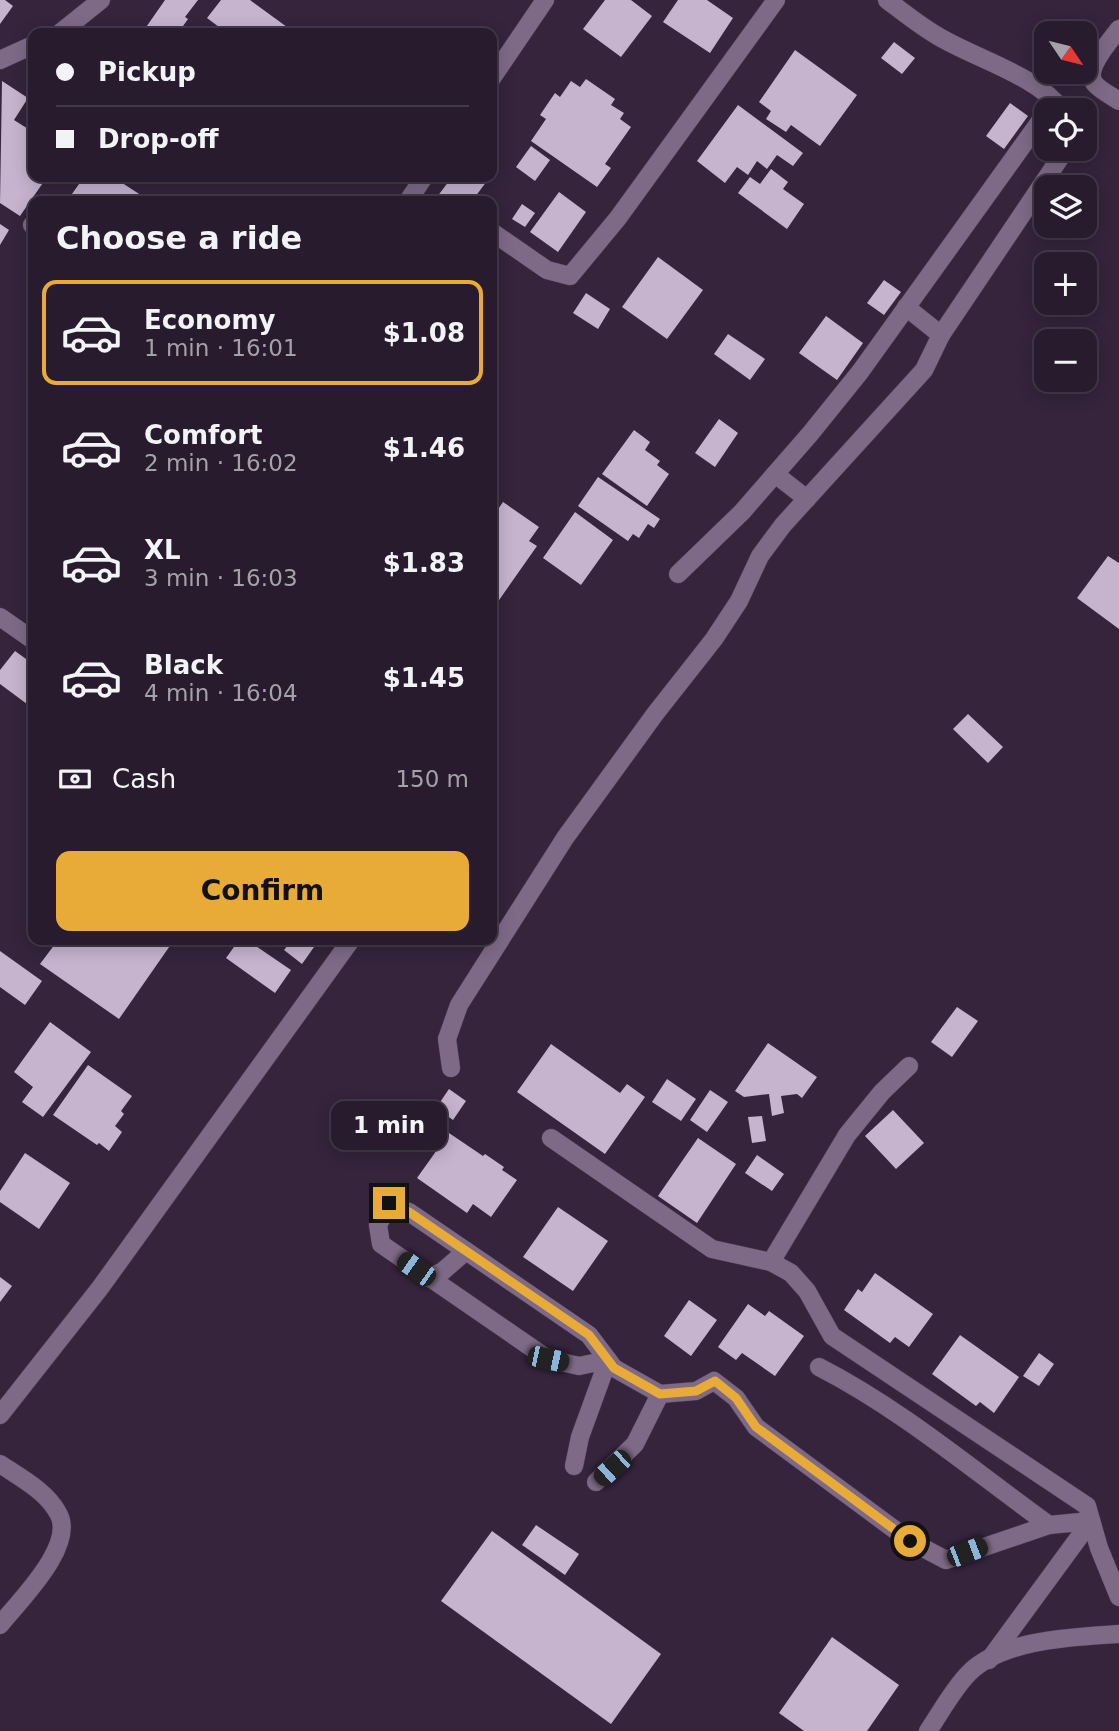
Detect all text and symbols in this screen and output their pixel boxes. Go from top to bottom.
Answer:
north arrow [1034,21,1097,84]
map controls [1034,21,1097,392]
text: Pickup [98,57,196,87]
button: locate [1034,98,1097,161]
text: Drop-off [98,124,219,154]
button: layers [1034,175,1097,238]
text: Choose a ride [56,219,302,257]
button: + [1034,252,1097,315]
icon: car [60,301,123,364]
text: Economy [144,305,275,335]
text: $1.08 [383,318,465,348]
button: − [1034,329,1097,392]
text: 1 min · 16:01 [144,335,298,361]
icon: car [60,416,123,479]
text: Comfort [144,420,262,450]
text: $1.46 [383,433,465,463]
text: 2 min · 16:02 [144,450,298,476]
icon: car [60,531,123,594]
text: XL [144,535,181,565]
text: $1.83 [383,548,465,578]
text: 3 min · 16:03 [144,565,298,591]
icon: car [60,646,123,709]
text: Black [144,650,223,680]
text: $1.45 [383,663,465,693]
text: 4 min · 16:04 [144,680,298,706]
icon: cash [56,760,94,798]
text: Cash [112,764,176,794]
text: 150 m [395,766,469,792]
button: Confirm [56,851,469,931]
callout: 1 min [331,1102,447,1150]
text: 1 min [353,1112,425,1138]
route end [373,1187,405,1219]
car [393,1248,440,1290]
car [526,1344,571,1374]
car [590,1446,635,1490]
route start [894,1525,926,1557]
car [944,1535,991,1569]

